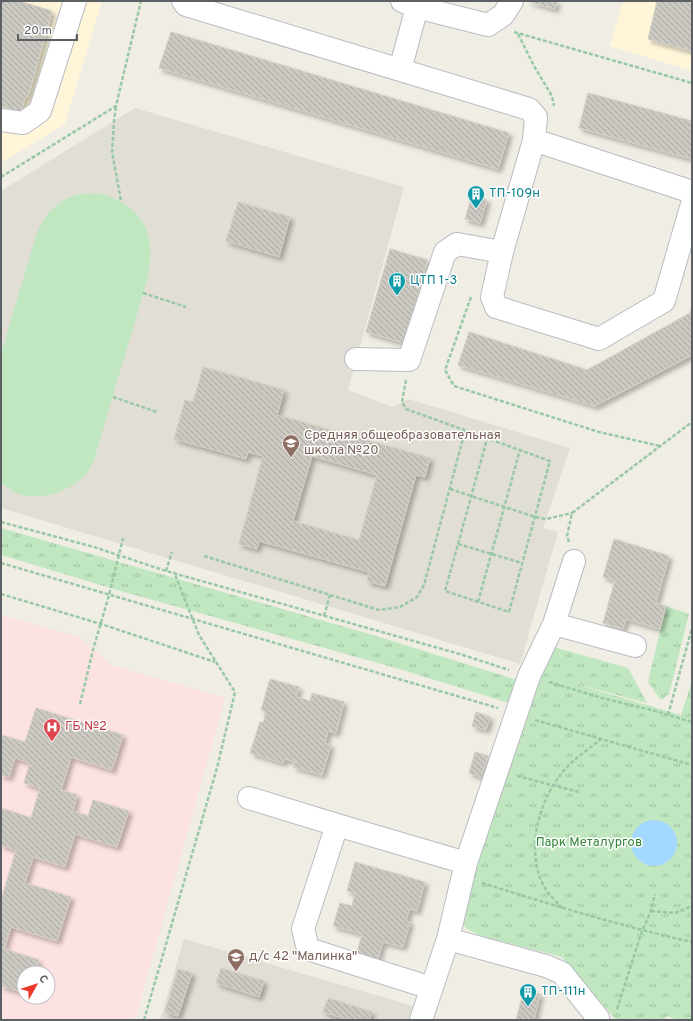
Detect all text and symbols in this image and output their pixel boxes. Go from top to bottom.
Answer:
scale bar [18,16,77,42]
text: 20 m [24,23,52,39]
building icon: ТП-109н [466,184,486,209]
place label: ТП-109н [489,186,540,202]
building icon: ЦТП 1-3 [387,271,407,296]
place label: ЦТП 1-3 [410,273,457,289]
place label: Средняя общеобразовательная школа №20 [304,428,501,459]
school or university icon: Средняя общеобразовательная школа №20 [281,433,301,458]
hospital icon: ГБ №2 [42,717,62,742]
place label: ГБ №2 [65,719,107,735]
park label: Парк Металургов [536,835,642,851]
school or university icon: д/с 42 "Малинка" [226,947,246,972]
place label: д/с 42 "Малинка" [249,949,357,965]
north arrow [16,965,56,1005]
text: С [35,972,51,986]
building icon: ТП-111н [518,982,538,1007]
place label: ТП-111н [541,984,586,1000]

